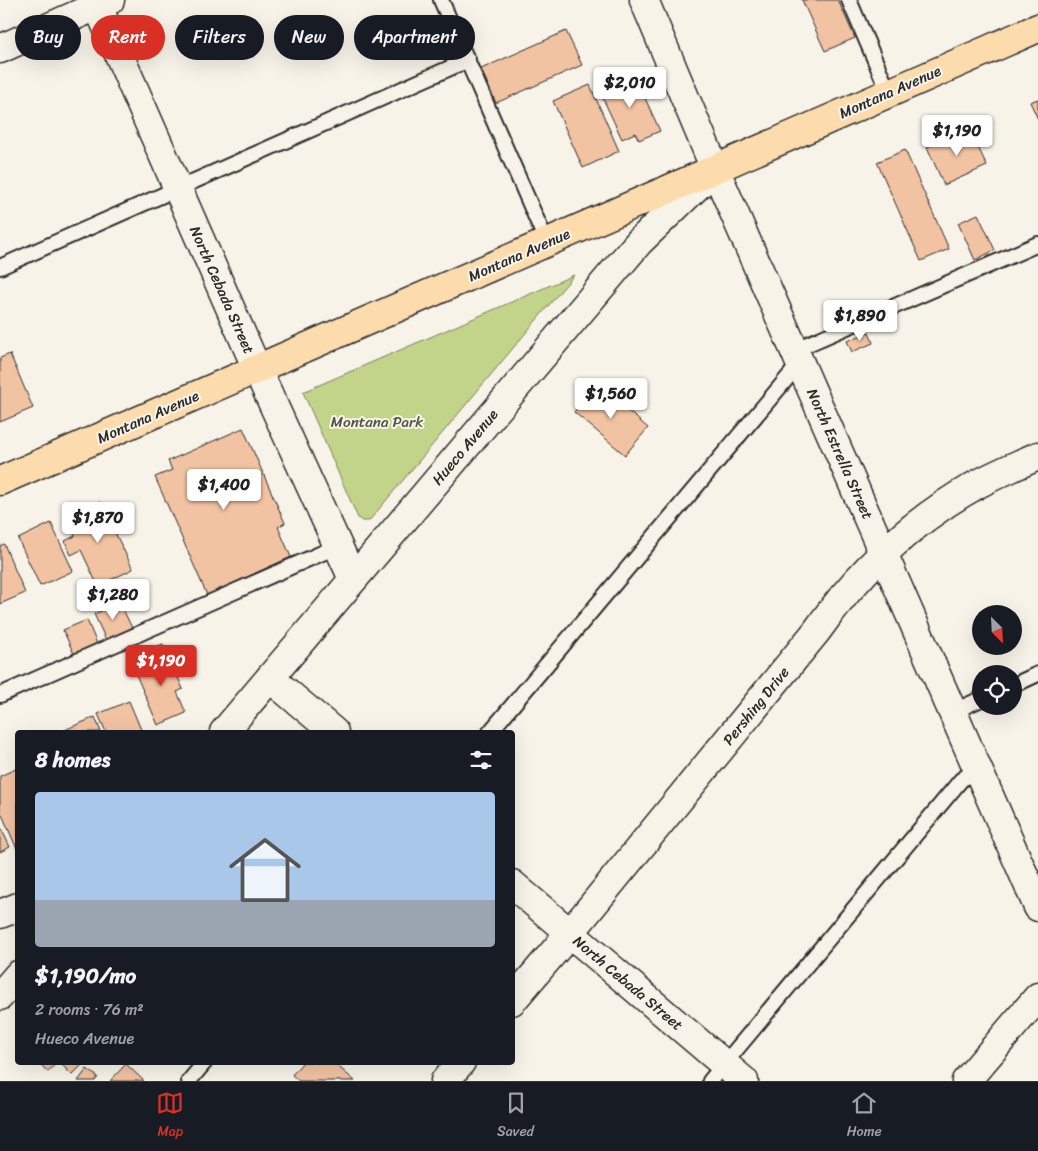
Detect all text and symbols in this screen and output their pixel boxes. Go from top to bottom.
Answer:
chip: Buy [15,15,81,60]
chip: Rent [91,15,165,60]
chip: Filters [175,15,264,60]
chip: New [274,15,344,60]
chip: Apartment [354,15,475,60]
street label: Montana Avenue [835,58,945,126]
pin: $2,010 [589,66,671,109]
text: $2,010 [604,68,656,97]
pin: $1,190 [916,114,998,157]
text: $1,190 [933,116,981,145]
street label: Montana Avenue [464,221,574,289]
street label: North Cebada Street [182,222,262,359]
pin: $1,890 [819,300,901,342]
text: $1,890 [834,301,886,330]
pin: $1,560 [570,378,652,420]
text: $1,560 [586,379,636,408]
street label: Montana Avenue [93,383,203,451]
street label: North Estrella Street [799,384,881,524]
street label: Hueco Avenue [425,403,505,491]
park label: Montana Park [331,409,423,435]
pin: $1,400 [183,468,265,511]
text: $1,400 [198,470,250,499]
pin: $1,870 [57,502,139,544]
text: $1,870 [73,503,123,532]
pin: $1,280 [72,578,154,621]
text: $1,280 [88,580,138,609]
north arrow [972,605,1022,655]
map controls [972,605,1022,715]
pin: $1,190 [120,644,202,687]
text: $1,190 [137,646,185,675]
street label: Pershing Drive [716,661,796,751]
button: locate [972,665,1022,715]
text: 8 homes [35,741,110,779]
icon: filters [467,746,495,774]
icon: home [220,825,310,915]
street label: North Cebada Street [567,929,689,1038]
text: $1,190/mo [35,957,136,995]
text: 2 rooms · 76 m² [35,995,144,1024]
text: Hueco Avenue [35,1024,134,1053]
tab: Map [156,1089,184,1144]
tab: Saved [497,1089,534,1144]
tab: Home [847,1089,882,1144]

